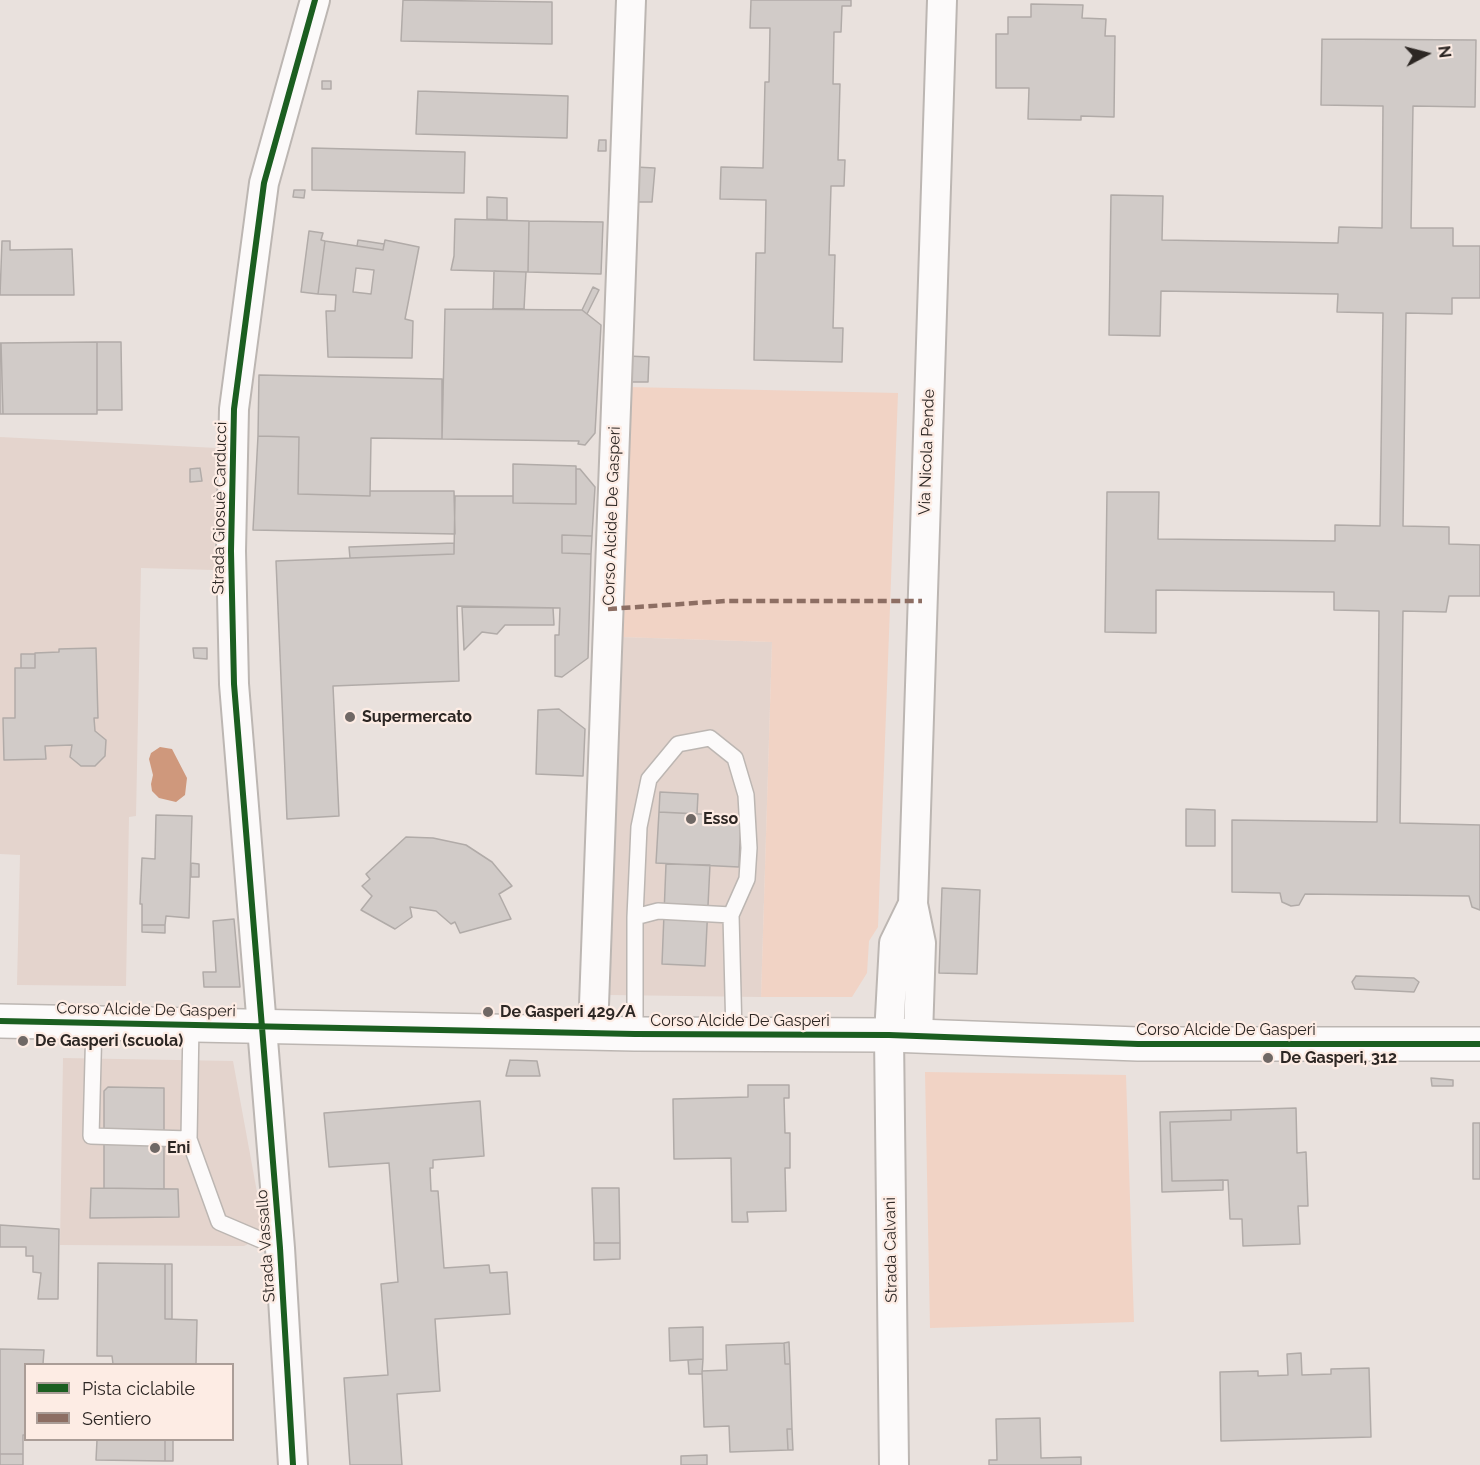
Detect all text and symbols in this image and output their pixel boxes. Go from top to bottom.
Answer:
north arrow [1396,24,1456,84]
text: N [1434,45,1455,59]
street label: Via Nicola Pende [915,389,939,515]
street label: Strada Giosuè Carducci [209,422,231,594]
street label: Corso Alcide De Gasperi [599,426,625,606]
place label: Supermercato [362,707,472,727]
marker: Supermercato [343,710,357,724]
place label: Esso [703,809,738,829]
marker: Esso [684,812,698,826]
street label: Corso Alcide De Gasperi [56,999,236,1021]
place label: De Gasperi 429/A [500,1002,636,1022]
marker: De Gasperi 429/A [481,1005,495,1019]
street label: Corso Alcide De Gasperi [650,1011,830,1031]
street label: Corso Alcide De Gasperi [1136,1020,1316,1040]
place label: De Gasperi (scuola) [35,1031,183,1051]
marker: De Gasperi (scuola) [16,1034,30,1048]
place label: De Gasperi, 312 [1280,1048,1397,1068]
marker: De Gasperi, 312 [1261,1051,1275,1065]
place label: Eni [167,1138,190,1158]
marker: Eni [148,1141,162,1155]
street label: Strada Vassallo [252,1189,280,1303]
street label: Strada Calvani [880,1197,902,1303]
legend [24,1363,234,1441]
text: Pista ciclabile [82,1378,195,1399]
text: Sentiero [82,1408,151,1429]

